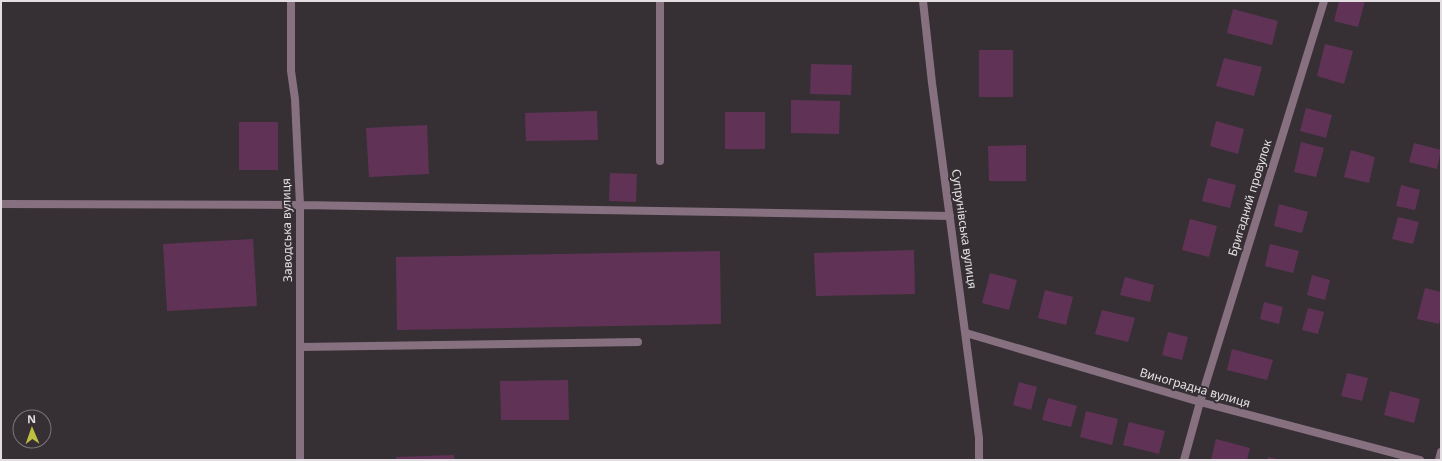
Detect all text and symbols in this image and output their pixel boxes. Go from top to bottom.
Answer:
street label: Бригадний провулок [1224,137,1276,258]
street label: Супрунівська вулиця [948,168,981,290]
street label: Заводська вулиця [277,178,296,282]
street label: Виноградна вулиця [1138,364,1252,411]
north arrow [12,409,52,449]
text: N [27,411,36,426]

